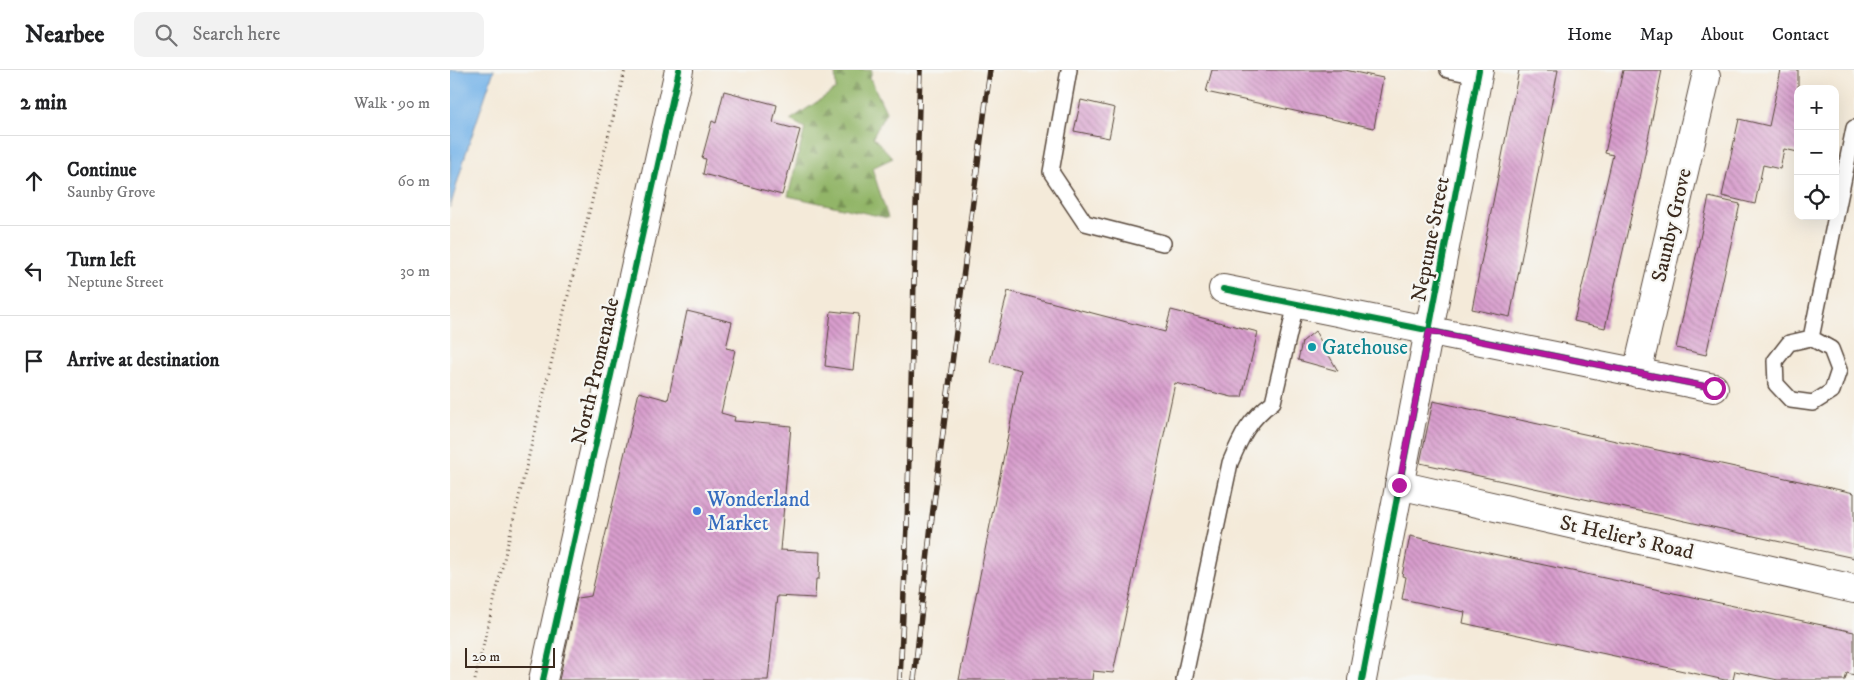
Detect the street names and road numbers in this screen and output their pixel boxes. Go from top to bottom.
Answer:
street label: Saunby Grove [1646,166,1698,285]
street label: Neptune Street [1406,174,1456,304]
street label: North Promenade [566,295,626,448]
street label: St Helier's Road [1557,510,1697,566]

